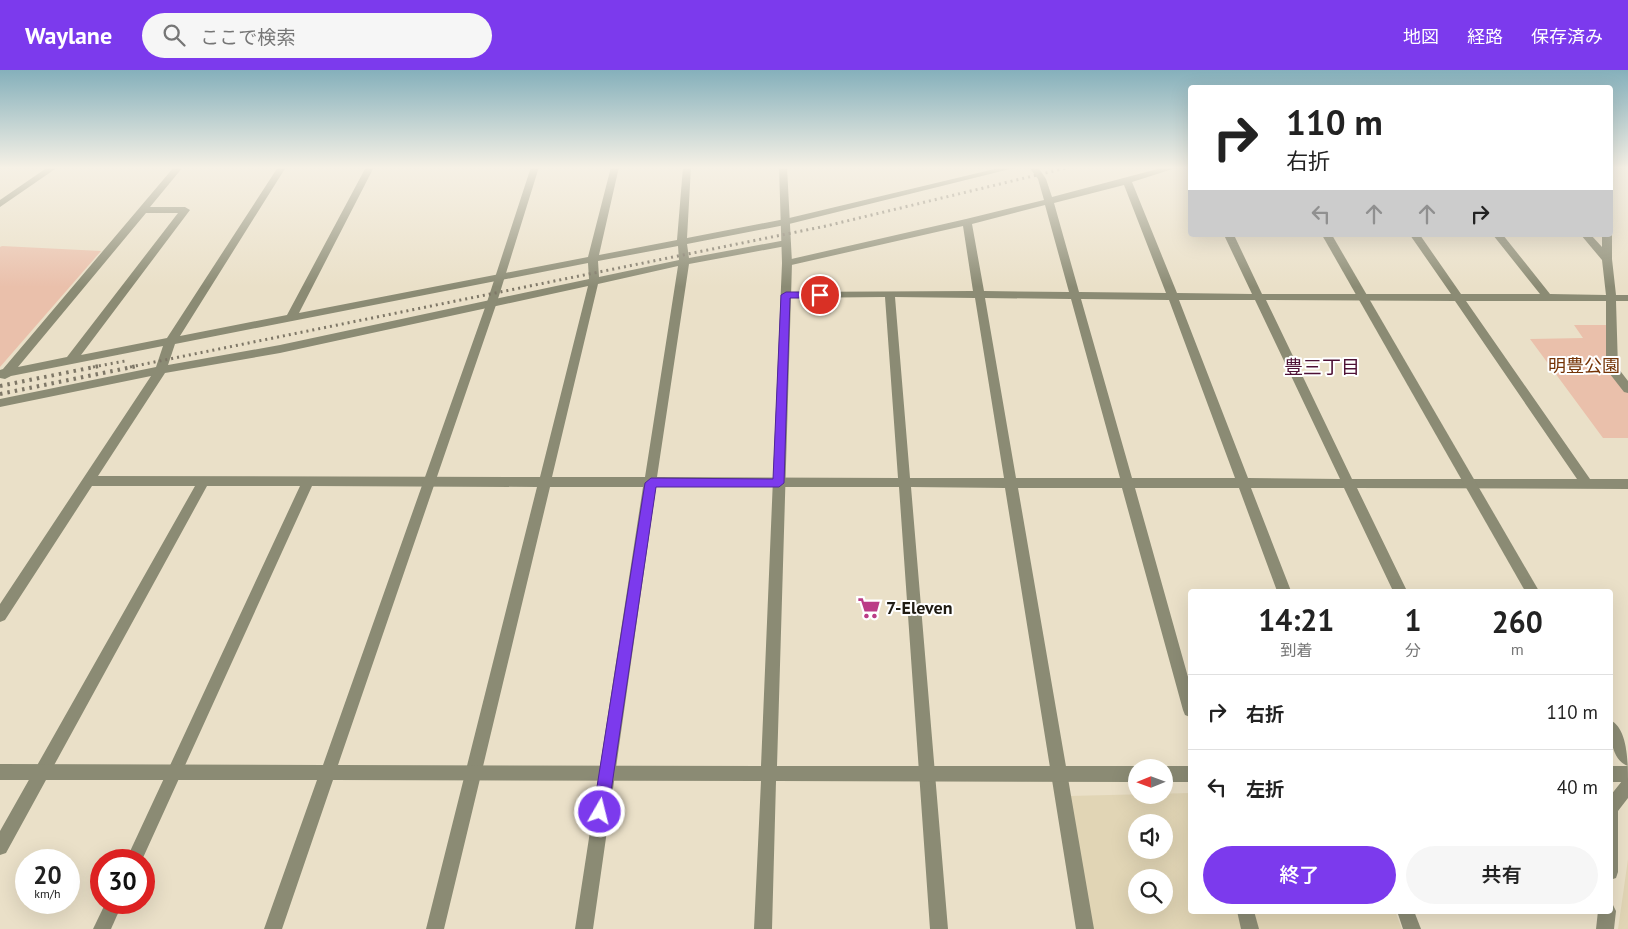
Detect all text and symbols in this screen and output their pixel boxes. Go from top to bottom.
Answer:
search box [142,13,492,58]
text: Waylane [25,20,112,51]
icon: search [160,21,188,49]
text: ここで検索 [200,25,295,49]
text: 地図 [1403,25,1439,48]
text: 経路 [1467,25,1503,48]
text: 保存済み [1531,25,1603,48]
text: 110 m [1286,99,1383,145]
icon: right [1203,105,1268,170]
text: 右折 [1286,147,1330,175]
icon: left [1307,200,1335,228]
icon: ahead [1360,200,1388,228]
icon: ahead [1413,200,1441,228]
icon: right [1466,200,1494,228]
pin [799,274,841,316]
icon: arrive [806,281,834,309]
park label: 明豊公園 [1548,354,1620,377]
district label: 豊三丁目 [1284,355,1360,379]
supermarket icon: 7-Eleven [856,595,882,621]
place label: 7-Eleven [886,596,953,619]
text: 14:21 [1258,600,1334,639]
text: 1 [1405,600,1422,639]
text: 260 [1492,602,1543,641]
text: m [1511,639,1524,659]
text: 到着 [1280,640,1312,660]
text: 分 [1405,640,1421,660]
icon: right [1203,698,1231,726]
text: 110 m [1546,700,1598,724]
text: 右折 [1246,702,1284,726]
north arrow [1128,759,1172,804]
map controls [1128,759,1173,914]
icon: left [1203,773,1231,801]
text: 40 m [1557,775,1598,799]
text: 左折 [1246,777,1284,801]
position arrow [573,785,625,837]
button: sound [1128,814,1173,859]
button: 終了 [1203,846,1396,904]
button: 共有 [1406,846,1598,904]
speed limit sign: 30 [90,849,155,914]
text: 20 [33,859,62,891]
button: search [1128,869,1173,914]
text: km/h [34,886,61,901]

